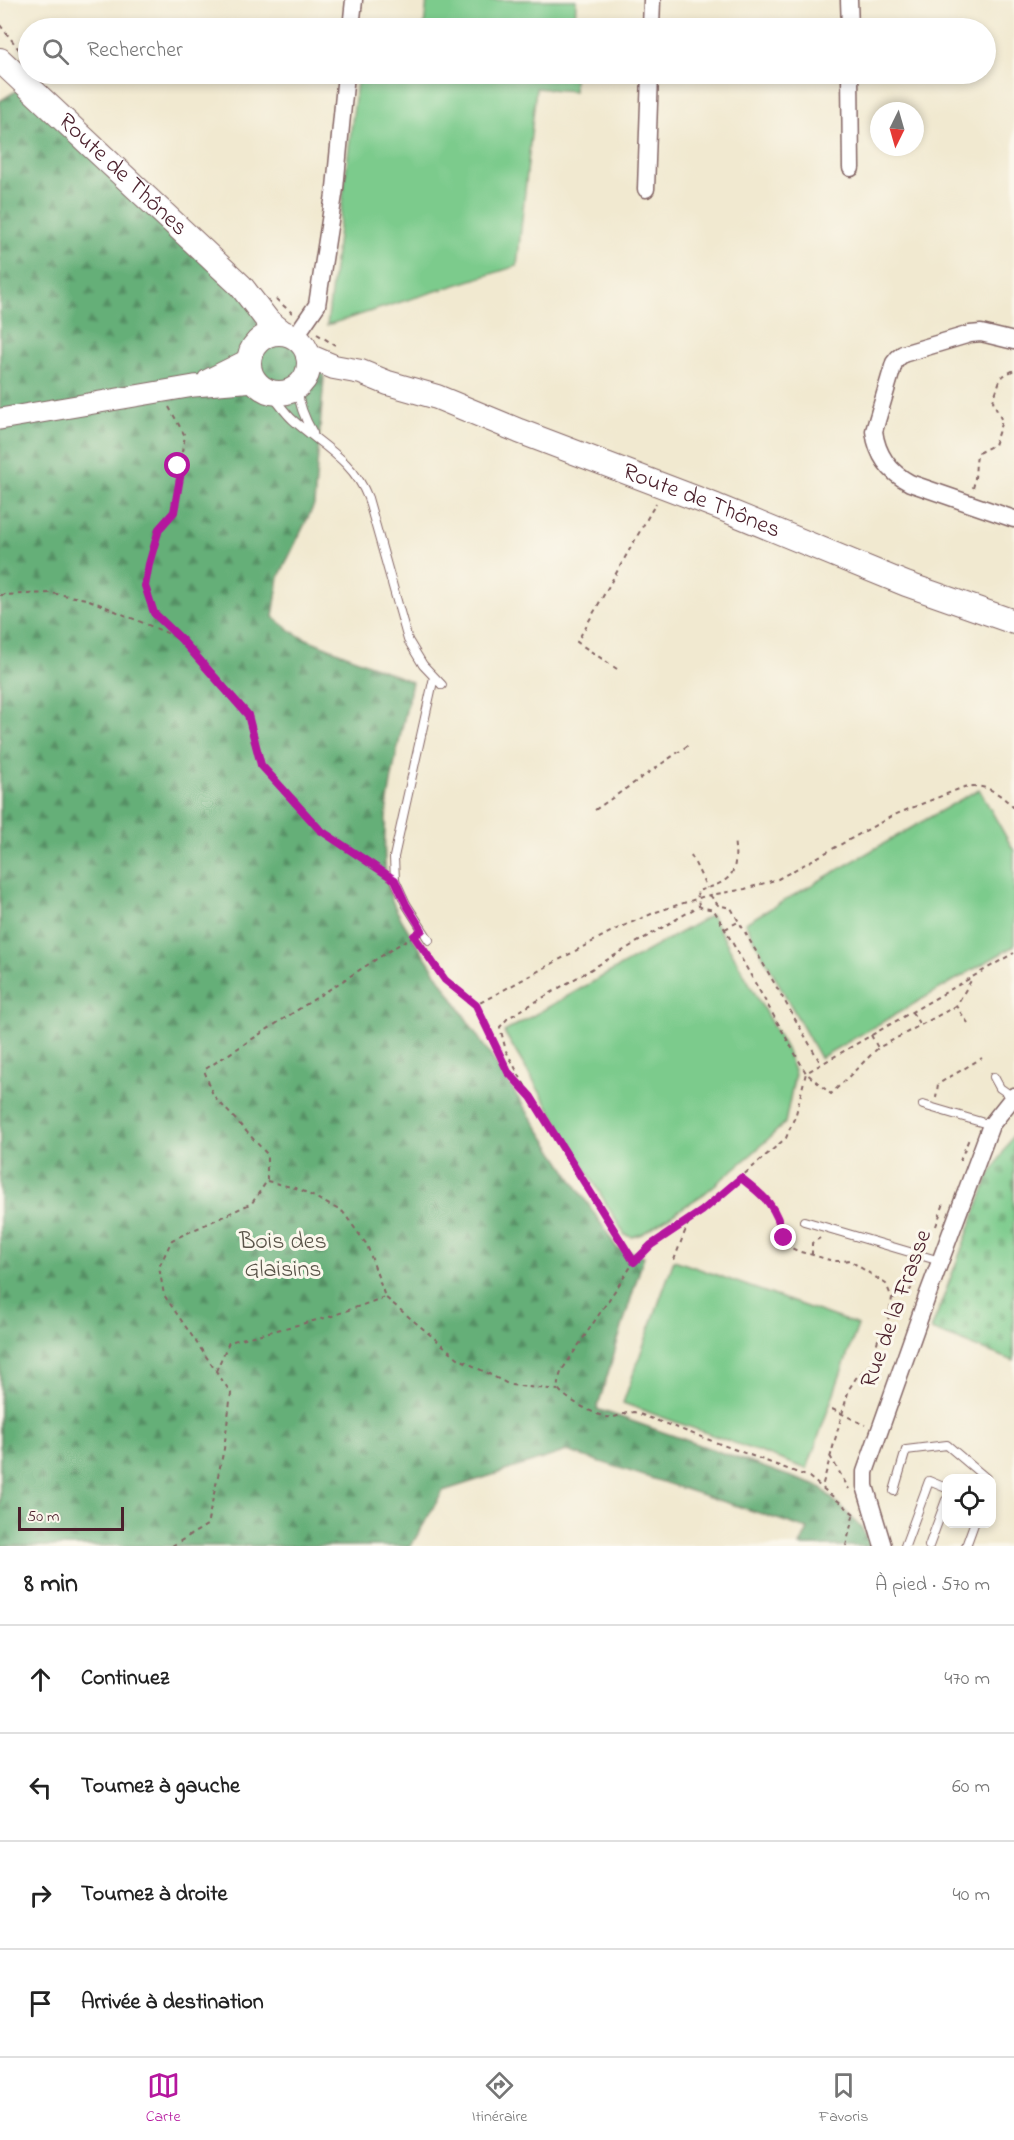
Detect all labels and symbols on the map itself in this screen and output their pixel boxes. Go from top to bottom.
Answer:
north arrow [870,102,924,156]
street label: Route de Thônes [50,105,195,245]
route start [164,452,190,478]
street label: Route de Thônes [617,454,786,548]
route end [770,1224,796,1250]
park label: Bois des Glaisins [238,1225,327,1288]
street label: Rue de la Frasse [852,1225,942,1393]
scale bar [18,1504,124,1532]

